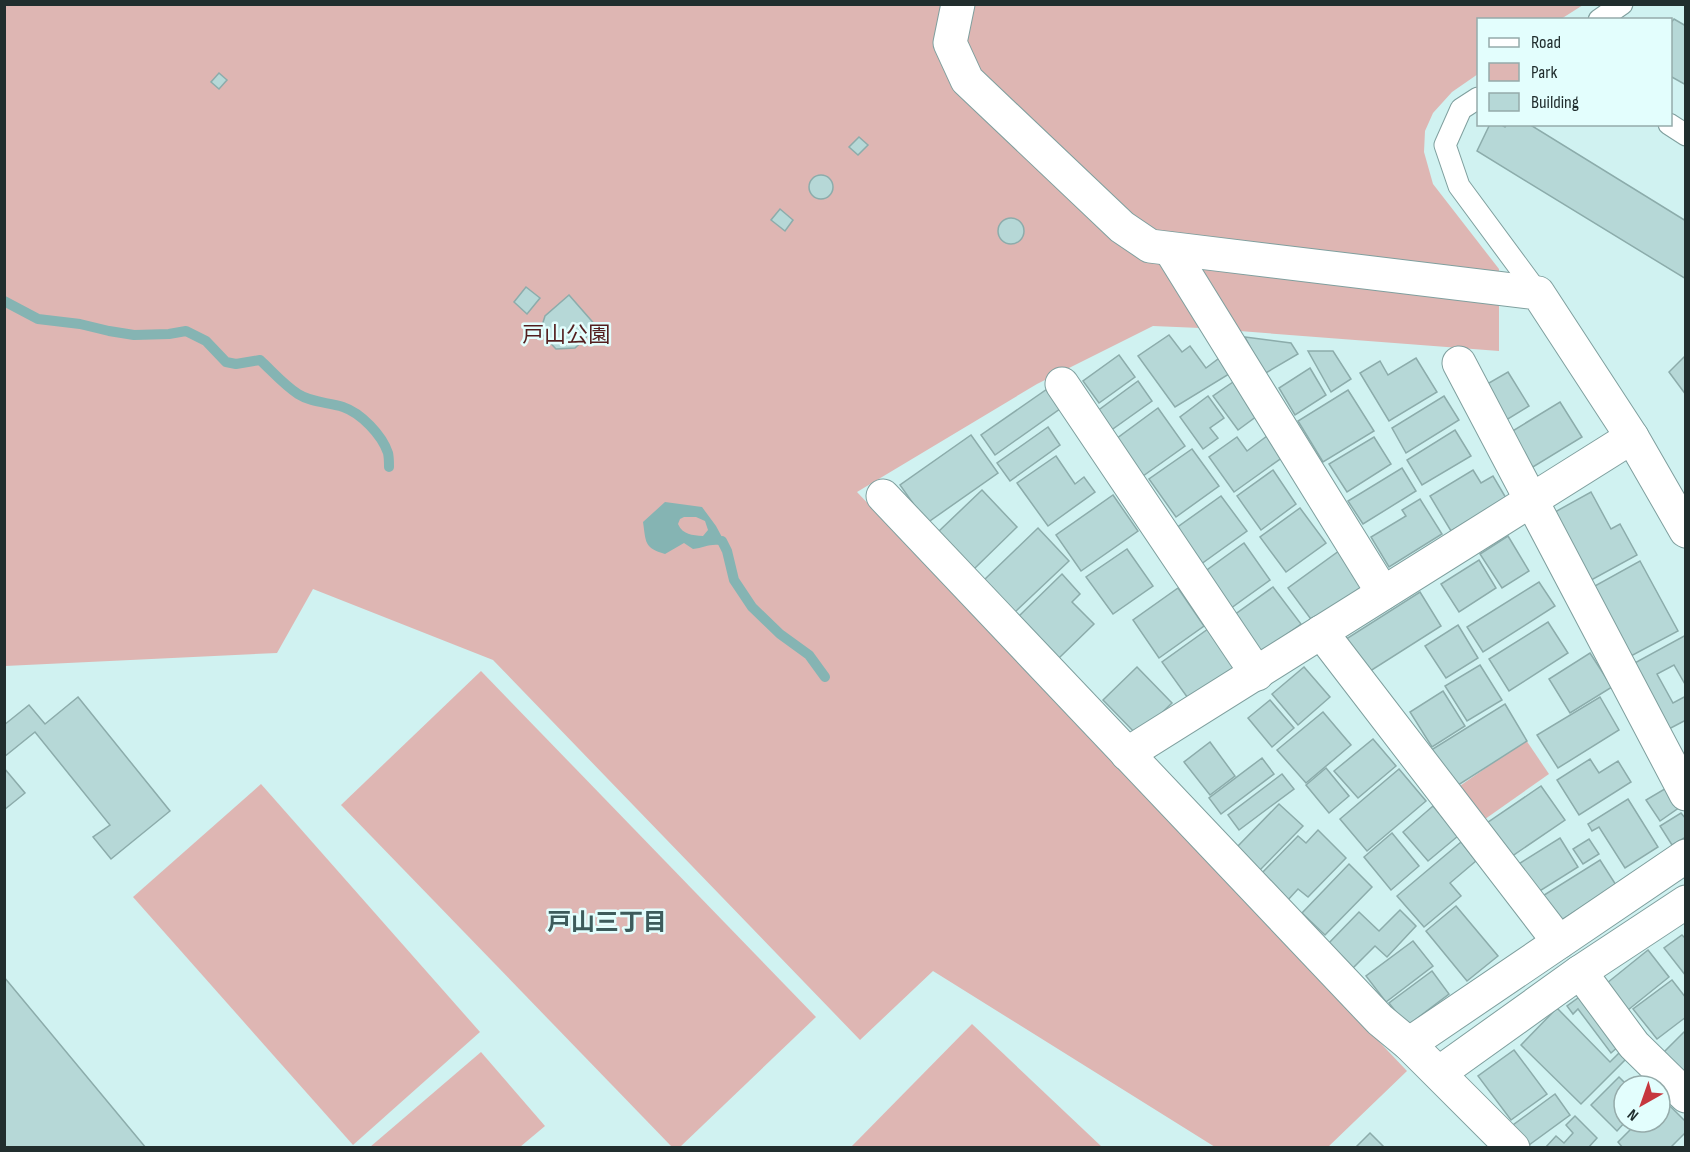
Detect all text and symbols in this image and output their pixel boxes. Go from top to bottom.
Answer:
legend [1477,18,1672,126]
text: Road [1531,32,1561,53]
text: Park [1531,62,1557,83]
text: Building [1531,92,1579,113]
park label: 戸山公園 [522,322,610,349]
district label: 戸山三丁目 [547,908,667,937]
north arrow [1612,1074,1672,1134]
text: N [1624,1104,1643,1124]

